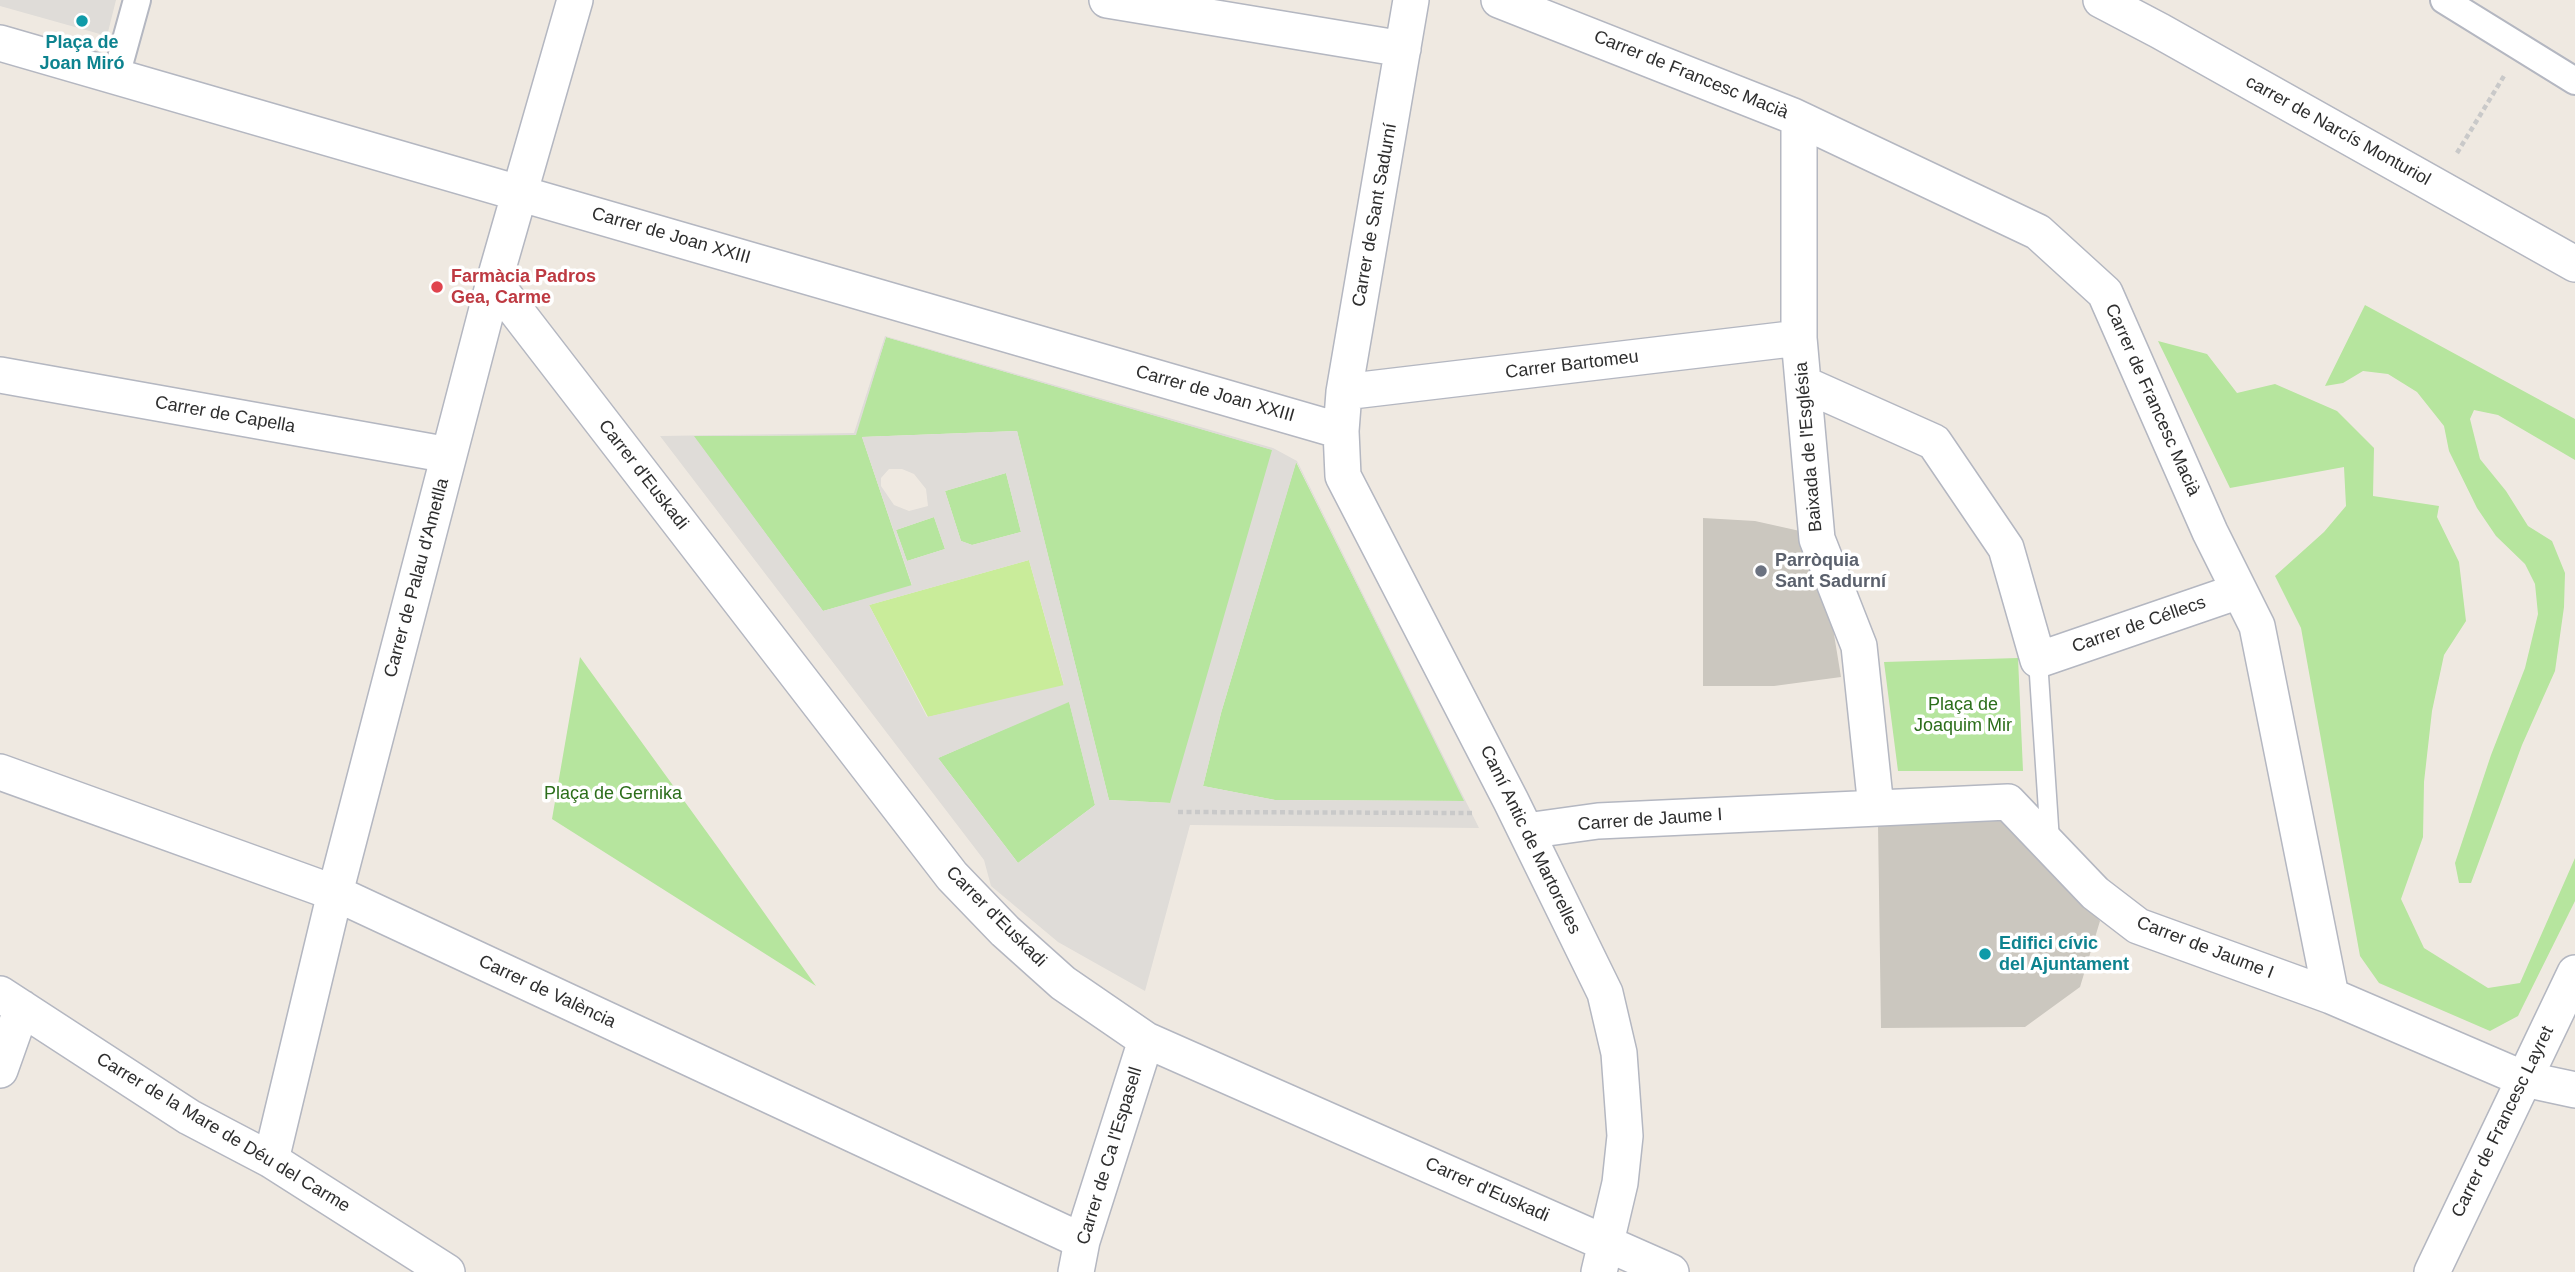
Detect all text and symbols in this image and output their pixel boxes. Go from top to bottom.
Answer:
marker: Plaça de Joan Miró [74,13,90,29]
street label: Carrer de Francesc Macià [1590,26,1792,124]
place label: Plaça de Joan Miró [39,32,125,74]
street label: carrer de Narcís Monturiol [2242,71,2434,191]
street label: Carrer de Sant Sadurní [1348,121,1402,309]
street label: Carrer de Joan XXIII [589,203,753,269]
place label: Farmàcia Padros Gea, Carme [451,266,596,308]
marker: Farmàcia Padros Gea, Carme [429,279,445,295]
street label: Carrer de Francesc Macià [2100,301,2204,499]
street label: Carrer Bartomeu [1504,346,1640,384]
street label: Carrer de Joan XXIII [1133,361,1297,427]
street label: Baixada de l'Església [1791,361,1827,533]
street label: Carrer de Capella [153,392,297,438]
street label: Carrer d'Euskadi [593,416,693,534]
street label: Carrer de Palau d'Ametlla [380,476,454,680]
place label: Parròquia Sant Sadurní [1775,550,1886,592]
marker: Parròquia Sant Sadurní [1753,563,1769,579]
street label: Carrer de Céllecs [2069,592,2209,658]
park label: Plaça de Joaquim Mir [1914,694,2012,736]
street label: Camí Antic de Martorelles [1475,742,1585,938]
park label: Plaça de Gernika [544,783,682,805]
street label: Carrer de Jaume I [1577,804,1723,836]
street label: Carrer d'Euskadi [941,862,1051,972]
street label: Carrer de Jaume I [2133,912,2277,984]
place label: Edifici cívic del Ajuntament [1999,933,2129,976]
marker: Edifici cívic del Ajuntament [1977,946,1993,962]
street label: Carrer de València [475,951,619,1033]
street label: Carrer de Francesc Layret [2447,1023,2559,1221]
street label: Carrer de la Mare de Déu del Carme [92,1049,354,1217]
street label: Carrer de Ca l'Espasell [1073,1065,1147,1247]
street label: Carrer d'Euskadi [1422,1153,1552,1227]

